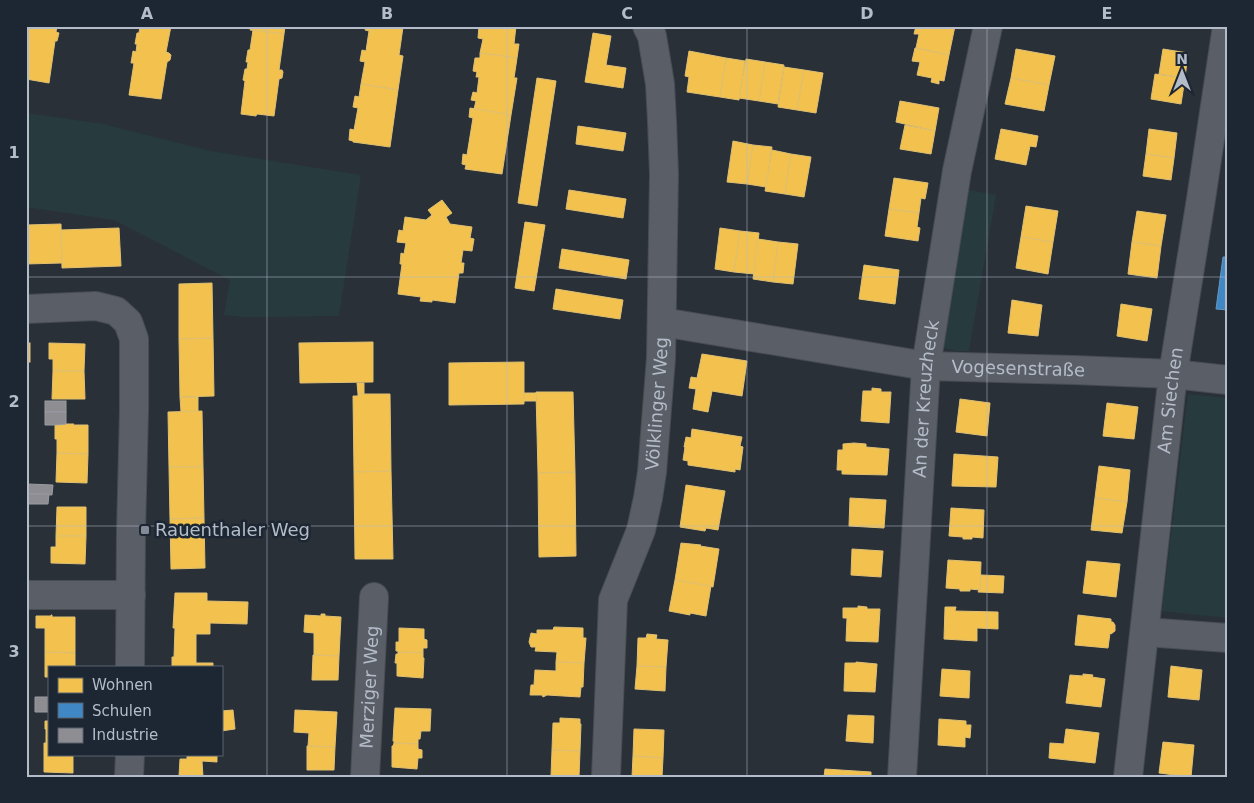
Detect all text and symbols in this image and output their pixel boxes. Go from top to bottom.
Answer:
text: A [141,4,154,23]
text: B [381,4,393,23]
text: C [621,4,633,23]
text: D [860,4,874,23]
text: E [1102,4,1112,23]
north arrow [1156,48,1206,98]
text: N [1176,51,1188,67]
text: 1 [8,143,20,162]
street label: An der Kreuzheck [908,318,943,478]
street label: Völklinger Weg [641,337,671,471]
street label: Am Siechen [1153,346,1187,455]
street label: Vogesenstraße [951,356,1086,380]
text: 2 [8,392,20,411]
place label: Rauenthaler Weg [155,519,310,540]
marker: Rauenthaler Weg [139,524,151,536]
street label: Merziger Weg [355,625,383,749]
text: 3 [8,642,20,661]
legend [48,666,222,756]
text: Wohnen [92,676,153,694]
text: Schulen [92,702,152,720]
text: Industrie [92,726,158,744]

